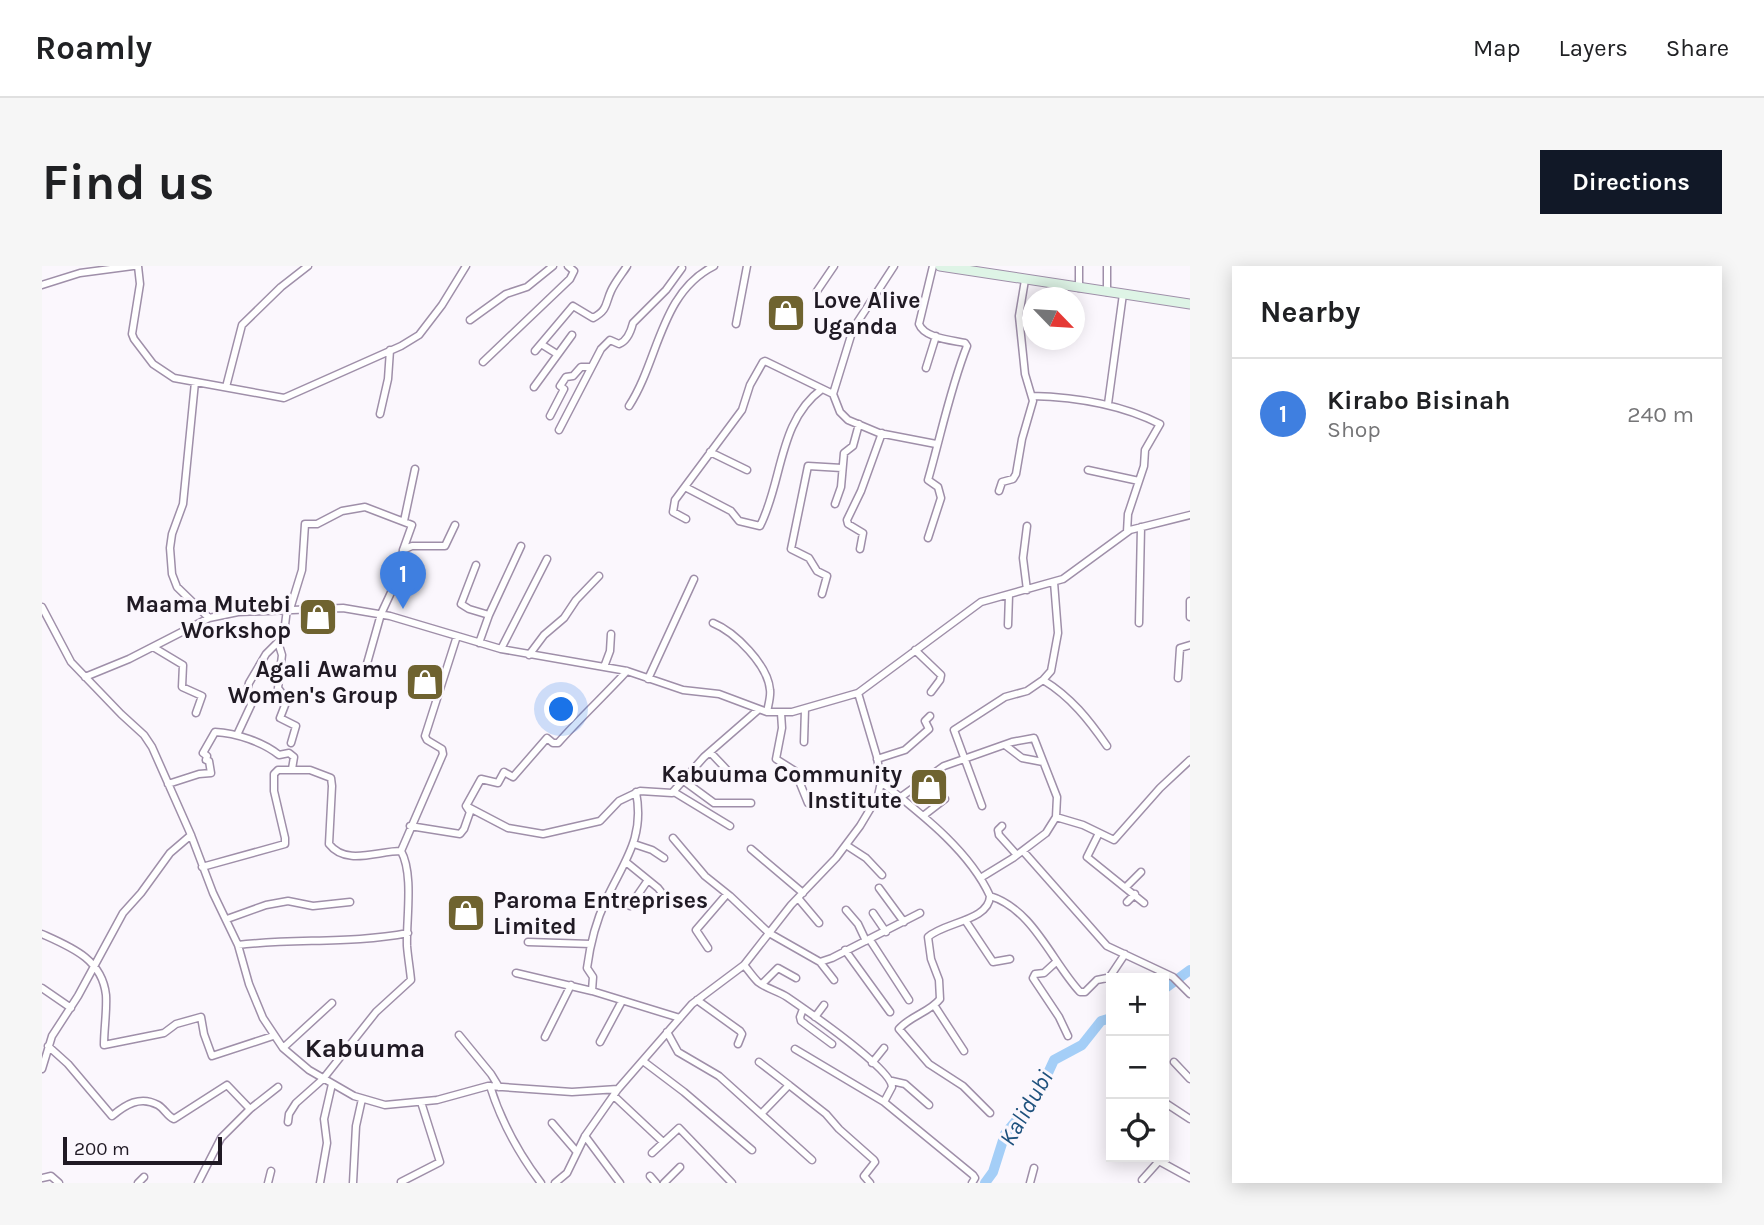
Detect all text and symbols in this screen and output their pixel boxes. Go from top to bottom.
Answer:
text: Roamly [35,29,152,67]
text: Map [1473,34,1521,62]
text: Layers [1559,34,1628,62]
text: Share [1666,34,1729,62]
button: Directions [1540,150,1722,214]
text: Find us [42,154,214,211]
place label: Love Alive Uganda [813,287,920,340]
north arrow [1022,287,1085,350]
shop icon: Love Alive Uganda [765,292,807,334]
text: Nearby [1260,294,1360,330]
text: Kirabo Bisinah [1327,385,1510,416]
text: 1 [1279,401,1287,428]
text: 240 m [1627,401,1694,428]
text: Shop [1327,416,1381,443]
pin: 1 [380,551,426,609]
place label: Maama Mutebi Workshop [125,591,291,644]
shop icon: Maama Mutebi Workshop [297,596,339,638]
place label: Agali Awamu Women's Group [228,656,398,709]
shop icon: Agali Awamu Women's Group [404,661,446,703]
your location [544,692,578,726]
place label: Kabuuma Community Institute [661,761,902,814]
shop icon: Kabuuma Community Institute [908,766,950,808]
place label: Paroma Entreprises Limited [493,887,708,940]
shop icon: Paroma Entreprises Limited [445,892,487,934]
map controls [1106,973,1169,1162]
button: + [1106,973,1169,1036]
district label: Kabuuma [305,1033,425,1064]
button: − [1106,1036,1169,1099]
water label: Kalidubi [993,1065,1059,1151]
button: locate [1106,1099,1169,1162]
scale bar [63,1134,222,1166]
text: 200 m [74,1138,130,1160]

